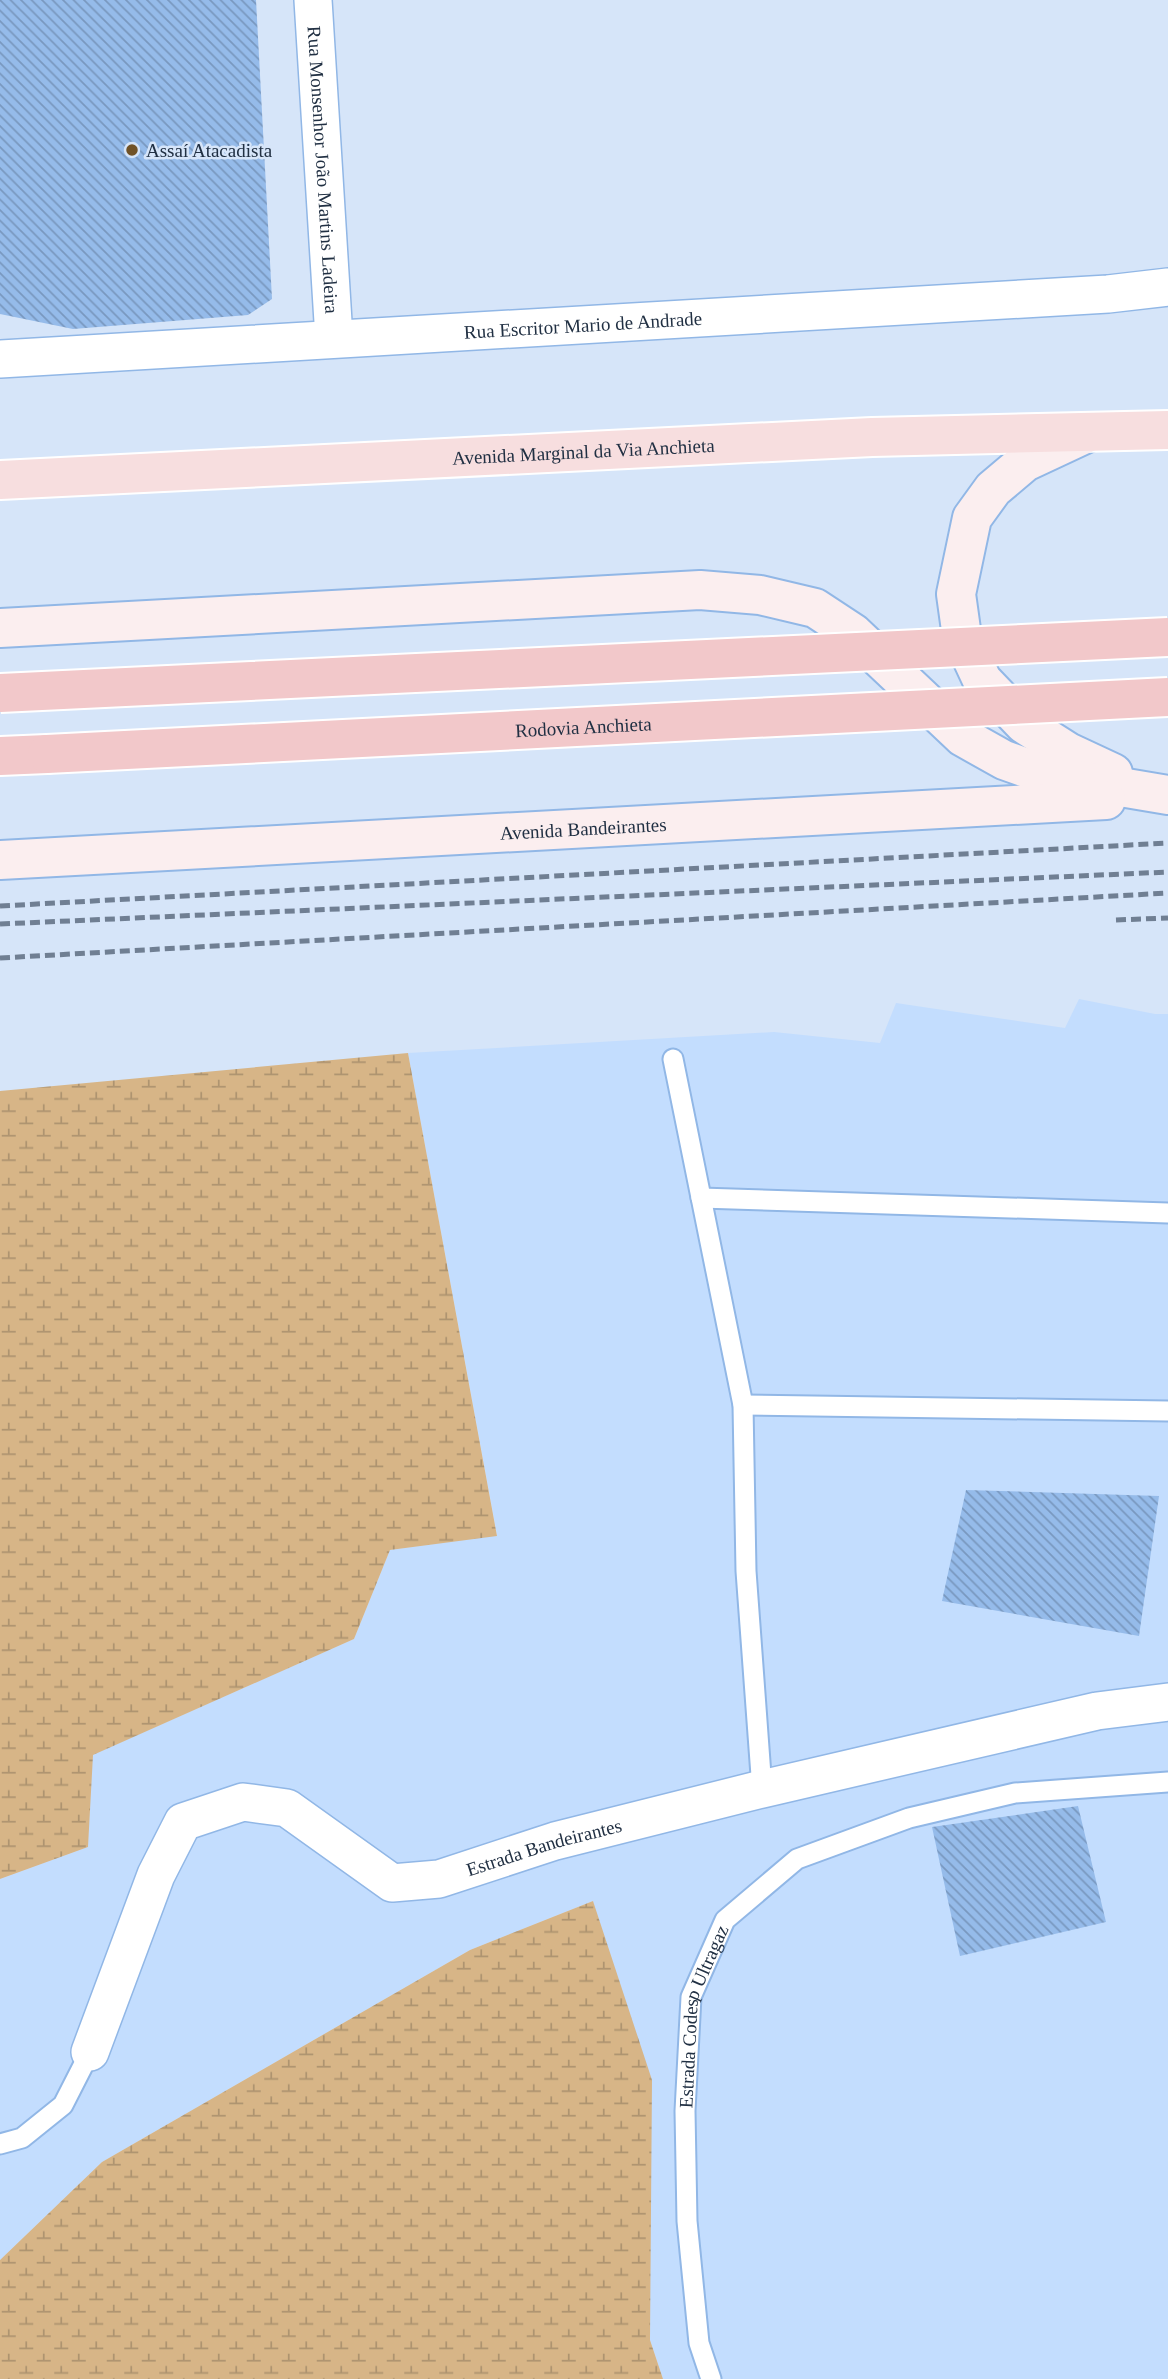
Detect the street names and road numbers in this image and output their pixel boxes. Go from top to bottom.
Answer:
street label: Rua Monsenhor João Martins Ladeira [304,25,343,315]
street label: Rua Escritor Mario de Andrade [463,307,703,342]
street label: Avenida Marginal da Via Anchieta [452,434,716,468]
street label: Rodovia Anchieta [515,713,653,741]
street label: Avenida Bandeirantes [499,813,667,843]
street label: Estrada Bandeirantes [464,1814,624,1880]
street label: Estrada Codesp Ultragaz [675,1922,732,2109]

